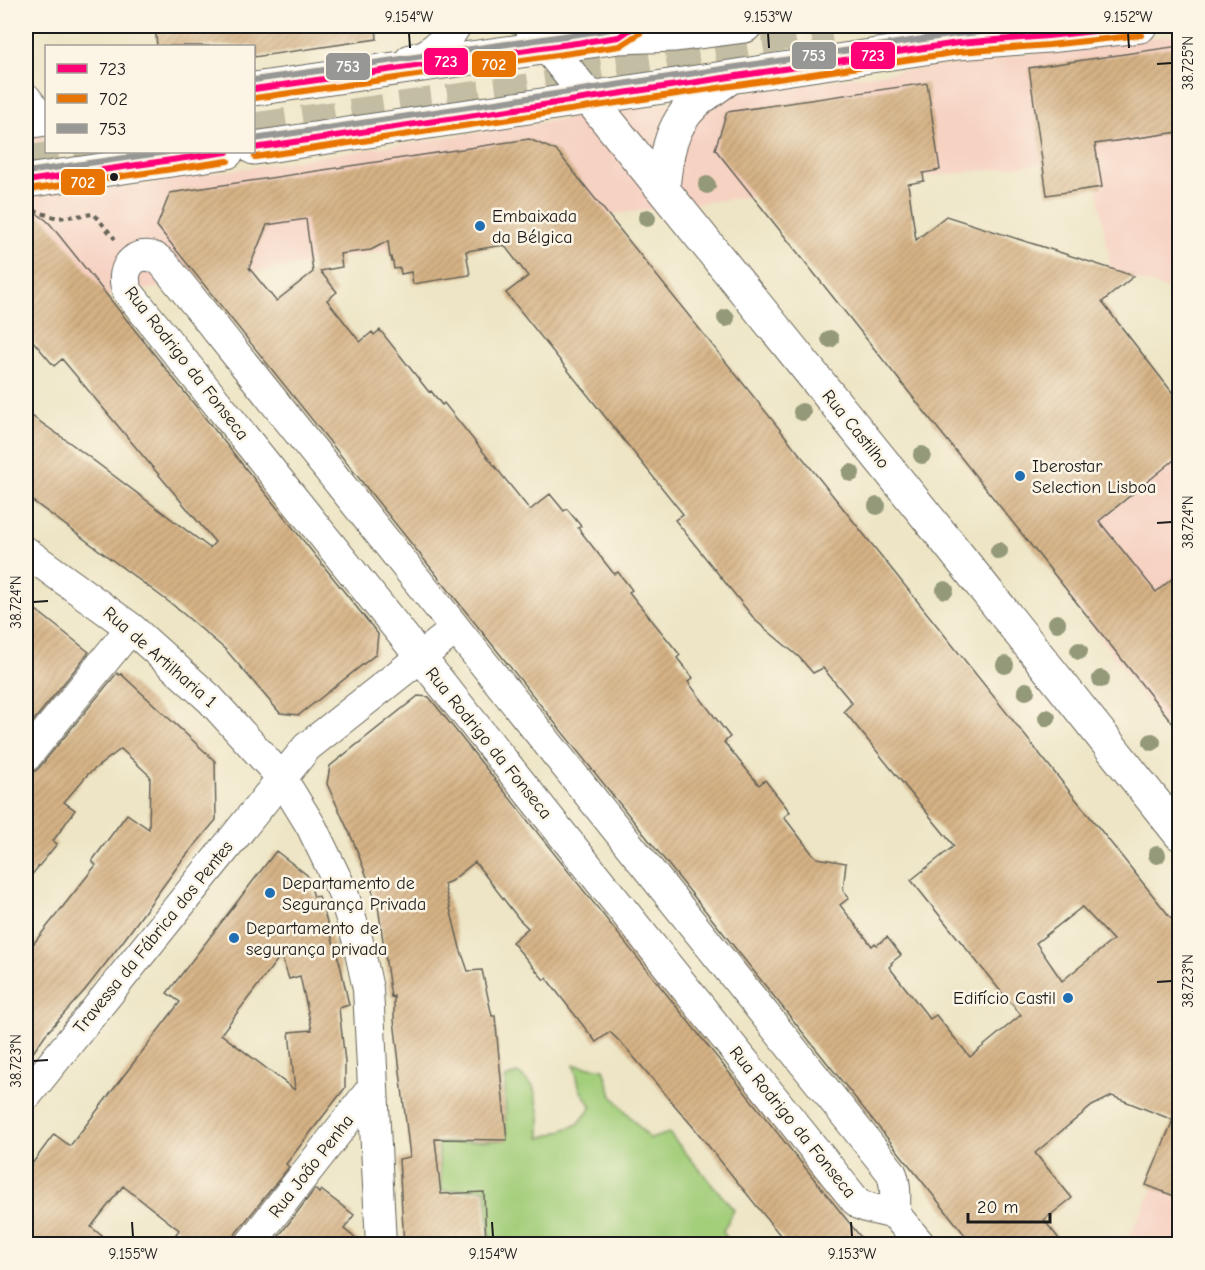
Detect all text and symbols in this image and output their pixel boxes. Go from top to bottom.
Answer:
text: 9.154°W [385,8,433,26]
text: 9.153°W [744,8,792,26]
text: 9.152°W [1104,8,1152,26]
text: 38.725°N [1179,36,1197,90]
line badge: 753 [791,41,837,70]
line badge: 723 [850,41,896,70]
legend [45,45,255,153]
line badge: 723 [423,47,469,76]
text: 753 [802,47,826,65]
text: 723 [861,47,885,65]
line badge: 702 [471,50,517,78]
line badge: 753 [325,52,371,81]
text: 723 [434,53,458,71]
text: 702 [482,56,506,74]
text: 753 [336,58,360,76]
text: 723 [99,59,126,80]
text: 702 [99,89,128,110]
text: 753 [99,119,126,140]
line badge: 702 [60,168,106,196]
unlabelled marker [108,171,120,183]
text: 702 [71,174,95,192]
place label: Embaixada da Bélgica [492,206,577,248]
marker: Embaixada da Bélgica [473,219,487,233]
street label: Rua Rodrigo da Fonseca [120,282,253,444]
street label: Rua Castilho [817,386,894,473]
place label: Iberostar Selection Lisboa [1032,456,1156,498]
marker: Iberostar Selection Lisboa [1013,469,1027,483]
text: 38.724°N [1179,495,1197,549]
text: 38.724°N [7,575,25,629]
street label: Rua de Artilharia 1 [99,602,221,712]
street label: Rua Rodrigo da Fonseca [421,663,556,823]
street label: Travessa da Fábrica dos Pentes [69,837,238,1038]
place label: Departamento de Segurança Privada [282,873,426,915]
marker: Departamento de Segurança Privada [263,886,277,900]
place label: Departamento de segurança privada [246,918,387,960]
marker: Departamento de segurança privada [227,931,241,945]
text: 38.723°N [1179,954,1197,1008]
place label: Edifício Castil [953,988,1056,1009]
marker: Edifício Castil [1061,991,1075,1005]
text: 38.723°N [7,1034,25,1088]
street label: Rua Rodrigo da Fonseca [725,1042,860,1202]
street label: Rua João Penha [265,1111,358,1222]
scale bar [968,1186,1050,1224]
text: 20 m [977,1197,1018,1218]
text: 9.155°W [108,1245,158,1263]
text: 9.154°W [469,1245,517,1263]
text: 9.153°W [828,1245,876,1263]

